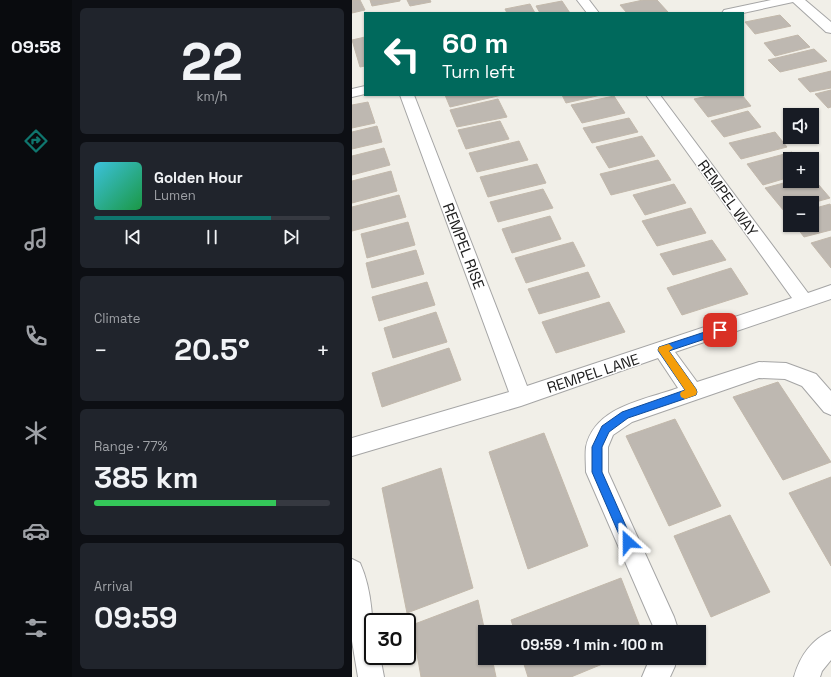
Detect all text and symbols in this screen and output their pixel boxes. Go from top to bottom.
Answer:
text: 60 m [442,25,508,61]
icon: left [376,28,428,80]
text: 22 [181,29,243,95]
text: 09:58 [11,35,61,58]
text: Turn left [442,60,515,83]
text: km/h [197,88,227,105]
map controls [783,108,819,232]
button: sound [783,108,819,144]
icon: directions [22,127,50,155]
button: + [783,152,819,188]
street label: REMPEL WAY [694,156,762,240]
text: Golden Hour [154,168,243,187]
text: Lumen [154,187,196,204]
button: − [783,196,819,232]
street label: REMPEL RISE [439,200,489,292]
icon: music [22,225,50,253]
icon: previous [122,226,144,248]
icon: pause [201,226,223,248]
icon: next [280,226,302,248]
text: Climate [94,310,140,327]
pin [703,313,737,347]
icon: arrive [709,319,731,341]
icon: phone [22,322,50,350]
text: 20.5° [174,330,250,369]
text: − [94,336,108,364]
text: + [316,336,330,364]
street label: REMPEL LANE [544,349,642,397]
icon: climate [22,419,50,447]
text: Range · 77% [94,438,168,455]
text: 385 km [94,458,198,497]
icon: car [22,517,50,545]
position arrow [607,521,649,563]
text: Arrival [94,578,133,595]
text: 09:59 [94,598,177,637]
speed limit sign: 30 [364,613,416,665]
icon: filters [22,614,50,642]
text: 09:59 · 1 min · 100 m [521,635,663,654]

